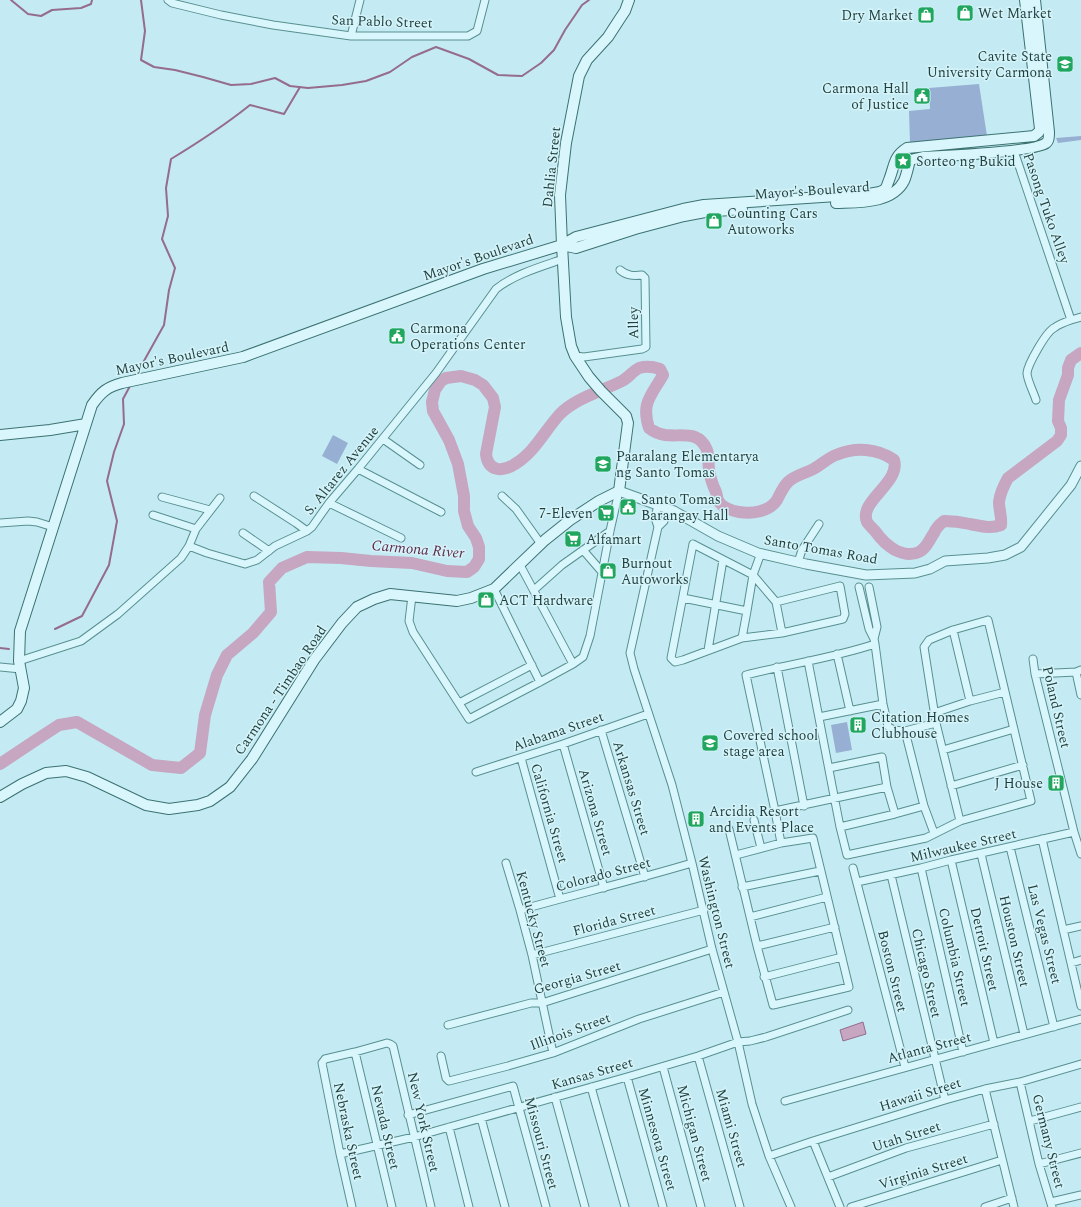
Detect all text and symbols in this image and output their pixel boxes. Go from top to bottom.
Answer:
shop icon: Wet Market [955,3,975,23]
place label: Wet Market [978,3,1052,24]
place label: Dry Market [841,5,913,26]
shop icon: Dry Market [916,5,936,25]
street label: San Pablo Street [331,9,433,34]
place label: Cavite State University Carmona [927,46,1052,83]
school or university icon: Cavite State University Carmona [1055,54,1075,74]
place label: Carmona Hall of Justice [822,78,909,115]
public building icon: Carmona Hall of Justice [912,86,932,106]
street label: Dahlia Street [537,125,566,209]
street label: Pasong Tuko Alley [1018,150,1076,268]
place icon: Sorteo ng Bukid [893,151,913,171]
place label: Sorteo ng Bukid [916,151,1016,172]
street label: Mayor's Boulevard [754,176,871,205]
place label: Counting Cars Autoworks [727,203,818,240]
shop icon: Counting Cars Autoworks [704,211,724,231]
street label: Mayor's Boulevard [420,229,536,286]
street label: Alley [623,305,644,339]
place label: Carmona Operations Center [410,318,526,355]
public building icon: Carmona Operations Center [387,326,407,346]
street label: Mayor's Boulevard [113,336,231,381]
street label: S. Altarez Avenue [299,421,384,519]
place label: Paaralang Elementarya ng Santo Tomas [616,446,759,483]
school or university icon: Paaralang Elementarya ng Santo Tomas [593,454,613,474]
place label: Santo Tomas Barangay Hall [641,489,729,526]
public building icon: Santo Tomas Barangay Hall [618,497,638,517]
place label: 7-Eleven [539,503,593,524]
supermarket icon: 7-Eleven [596,503,616,523]
supermarket icon: Alfamart [563,529,583,549]
place label: Alfamart [586,529,641,550]
street label: Santo Tomas Road [762,529,879,570]
water label: Carmona River [371,534,466,565]
place label: Burnout Autoworks [621,553,689,590]
shop icon: Burnout Autoworks [598,561,618,581]
shop icon: ACT Hardware [476,590,496,610]
place label: ACT Hardware [499,590,593,611]
street label: Carmona - Timbao Road [229,621,332,759]
street label: Poland Street [1037,664,1076,750]
street label: Alabama Street [510,706,607,757]
place label: Citation Homes Clubhouse [871,707,970,744]
building icon: Citation Homes Clubhouse [848,715,868,735]
place label: Covered school stage area [723,725,818,762]
school or university icon: Covered school stage area [700,733,720,753]
street label: Arkansas Street [607,738,656,838]
street label: California Street [525,761,574,866]
street label: Arizona Street [573,766,618,858]
place label: J House [994,773,1043,794]
building icon: J House [1046,773,1066,793]
place label: Arcidia Resort and Events Place [709,801,814,838]
building icon: Arcidia Resort and Events Place [686,809,706,829]
street label: Milwaukee Street [908,823,1018,868]
street label: Colorado Street [553,852,653,897]
street label: Washington Street [692,854,741,971]
street label: Kentucky Street [511,869,556,970]
street label: Las Vegas Street [1022,882,1067,986]
street label: Houston Street [994,893,1035,989]
street label: Florida Street [570,899,658,942]
street label: Detroit Street [965,905,1004,993]
street label: Columbia Street [933,906,976,1009]
street label: Chicago Street [906,926,947,1020]
street label: Boston Street [872,928,913,1014]
street label: Georgia Street [531,955,623,1000]
street label: Illinois Street [527,1007,613,1056]
street label: Atlanta Street [885,1026,974,1069]
street label: Kansas Street [549,1052,635,1095]
street label: New York Street [402,1070,445,1174]
street label: Hawaii Street [877,1072,964,1117]
street label: Nebraska Street [328,1080,369,1182]
street label: Michigan Street [671,1082,718,1184]
street label: Nevada Street [366,1083,405,1172]
street label: Minnesota Street [633,1085,682,1193]
street label: Miami Street [710,1086,753,1170]
street label: Germany Street [1027,1092,1070,1191]
street label: Missouri Street [519,1094,564,1192]
street label: Utah Street [869,1115,943,1157]
street label: Virginia Street [876,1148,970,1195]

